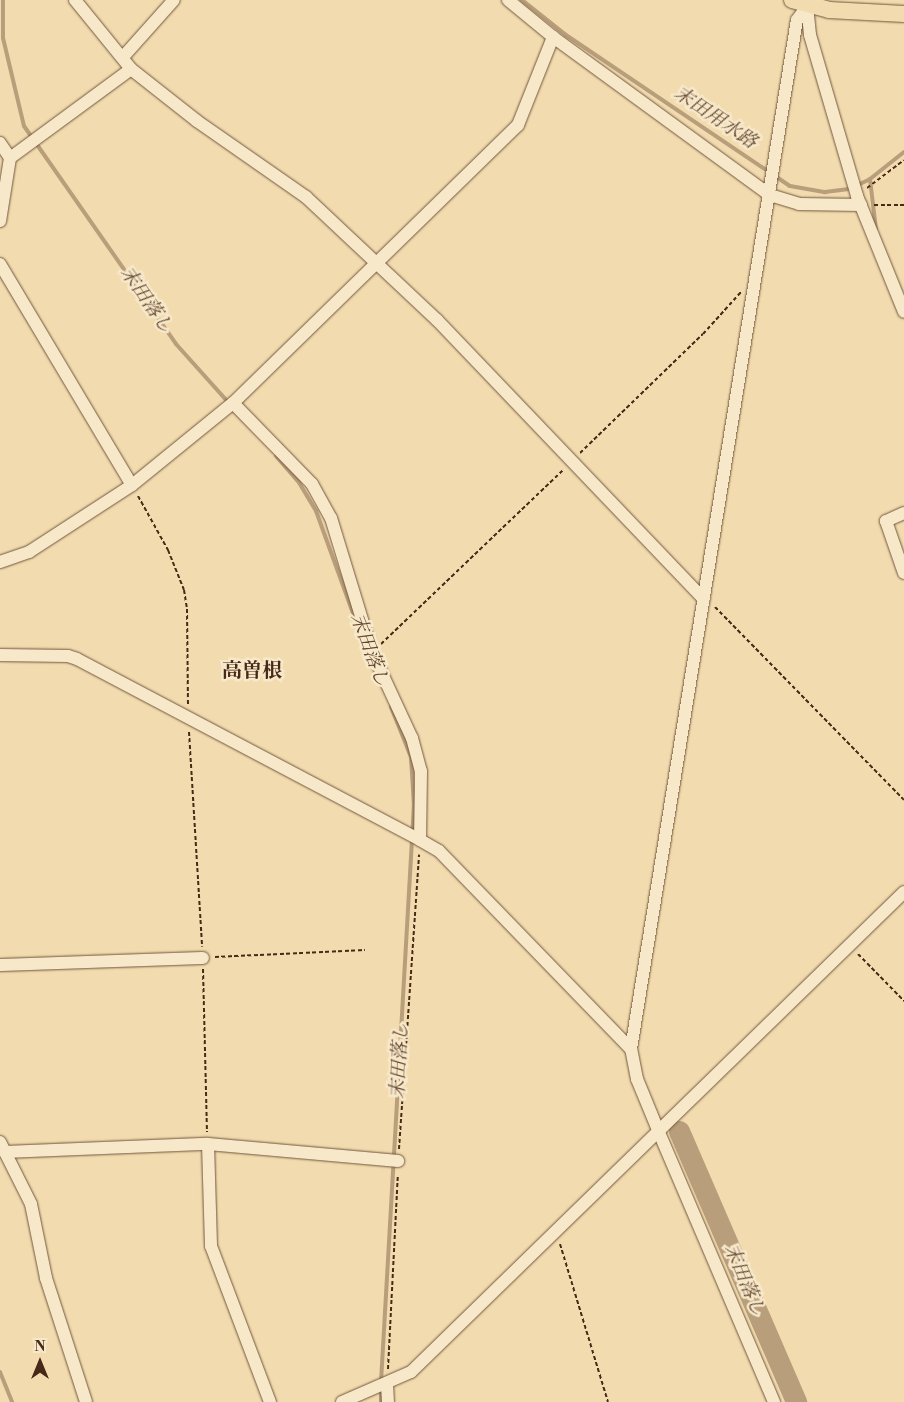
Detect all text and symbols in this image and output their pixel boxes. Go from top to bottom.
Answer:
water label: 末田用水路 [669,82,761,154]
water label: 末田落し [115,262,177,338]
water label: 末田落し [345,610,393,690]
district label: 高曽根 [222,659,282,683]
water label: 末田落し [387,1022,413,1100]
water label: 末田落し [719,1241,769,1319]
north arrow [15,1337,65,1387]
text: N [34,1338,46,1356]

